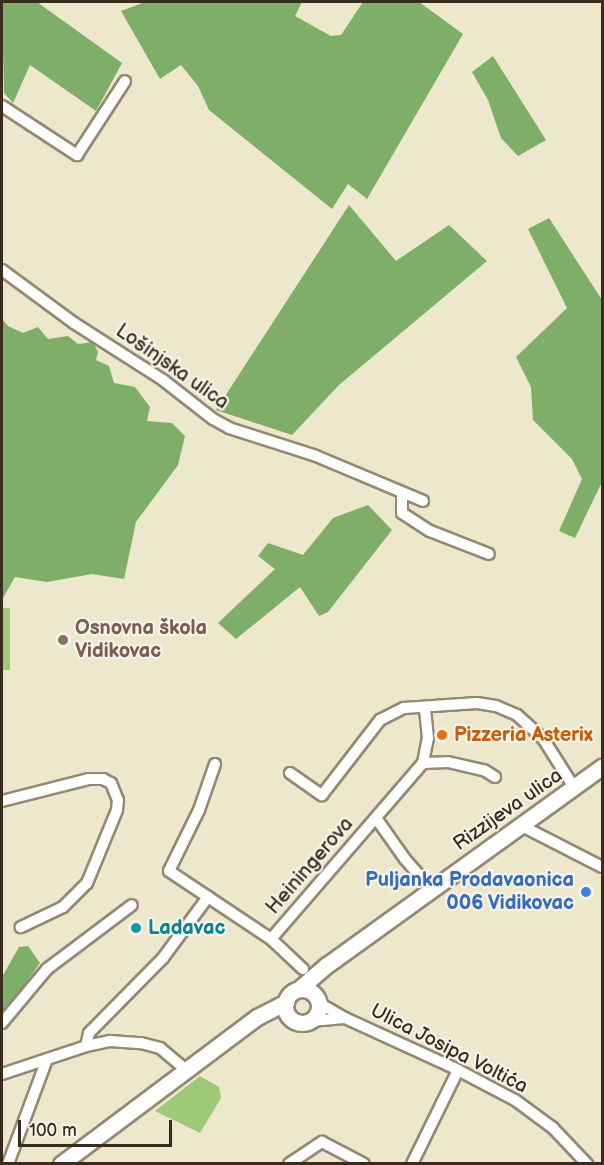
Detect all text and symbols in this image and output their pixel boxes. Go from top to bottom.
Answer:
street label: Lošinjska ulica [111,319,233,415]
place label: Osnovna škola Vidikovac [75,616,207,663]
marker: Osnovna škola Vidikovac [56,633,70,647]
place label: Pizzeria Asterix [454,723,593,747]
marker: Pizzeria Asterix [435,728,449,742]
street label: Rizzijeva ulica [449,764,567,856]
street label: Heiningerova [261,813,359,919]
place label: Puljanka Prodavaonica 006 Vidikovac [365,868,574,915]
marker: Puljanka Prodavaonica 006 Vidikovac [579,885,593,899]
place label: Ladavac [148,916,225,940]
marker: Ladavac [129,921,143,935]
street label: Ulica Josipa Voltića [366,999,532,1099]
scale bar [21,1108,176,1146]
text: 100 m [29,1120,77,1141]

